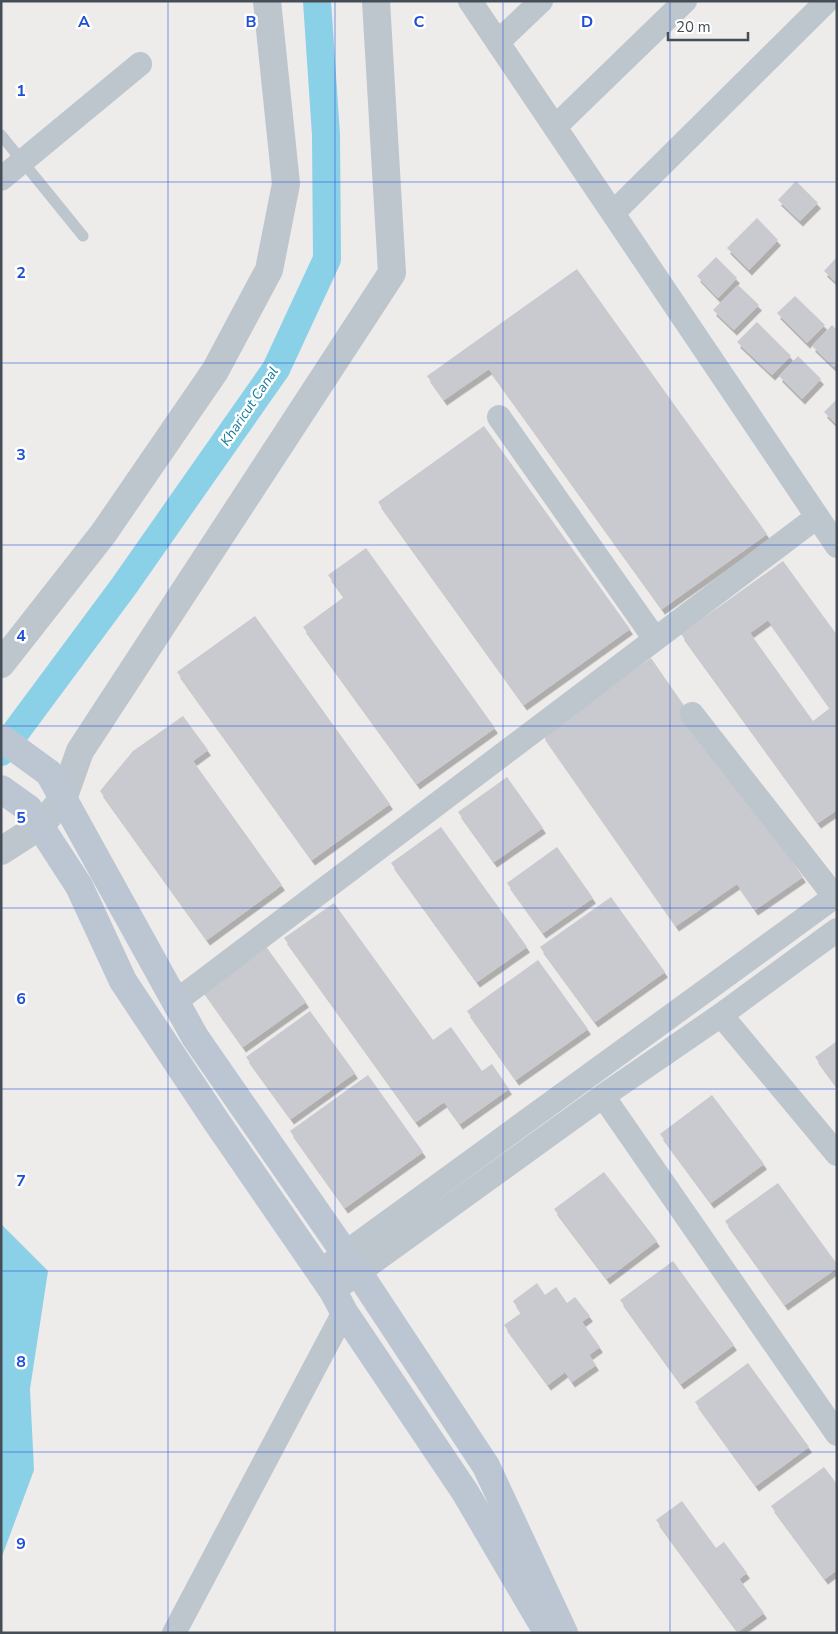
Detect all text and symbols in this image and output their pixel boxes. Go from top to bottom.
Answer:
scale bar [668,10,748,42]
text: A [78,11,90,33]
text: B [245,11,257,33]
text: C [414,11,425,33]
text: D [581,11,593,33]
text: 20 m [676,17,711,37]
text: 1 [16,80,26,102]
text: 2 [16,262,26,284]
water label: Kharicut Canal [216,363,283,449]
text: 3 [16,444,26,466]
text: 4 [16,625,26,647]
text: 5 [16,807,26,829]
text: 6 [16,988,26,1010]
text: 7 [16,1170,26,1192]
text: 8 [16,1351,26,1373]
text: 9 [16,1533,26,1555]

